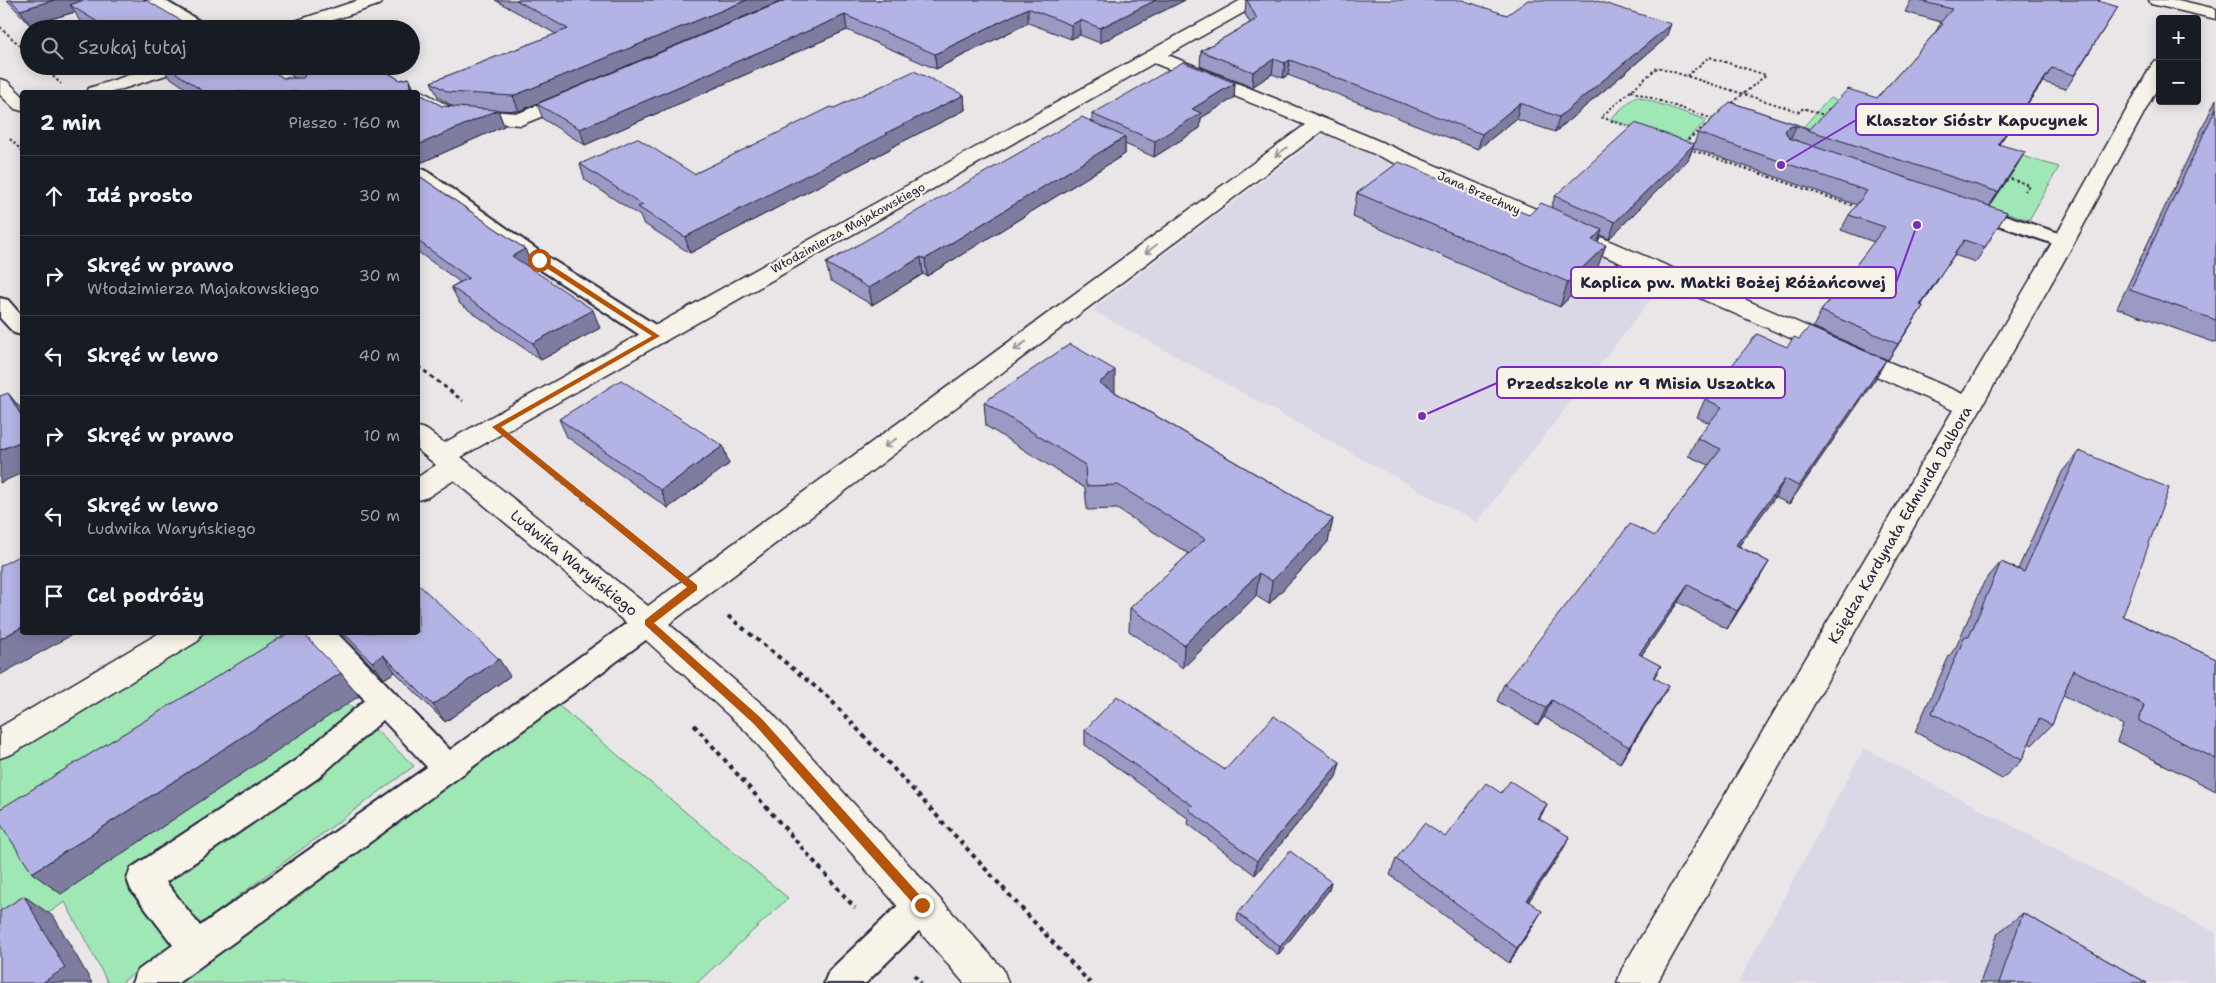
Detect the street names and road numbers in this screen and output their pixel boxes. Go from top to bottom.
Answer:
street label: Jana Brzechwy [1435,167,1523,219]
street label: Włodzimierza Majakowskiego [768,179,928,277]
street label: Księdza Kardynała Edmunda Dalbora [1823,402,1977,648]
street label: Ludwika Waryńskiego [506,505,642,621]

